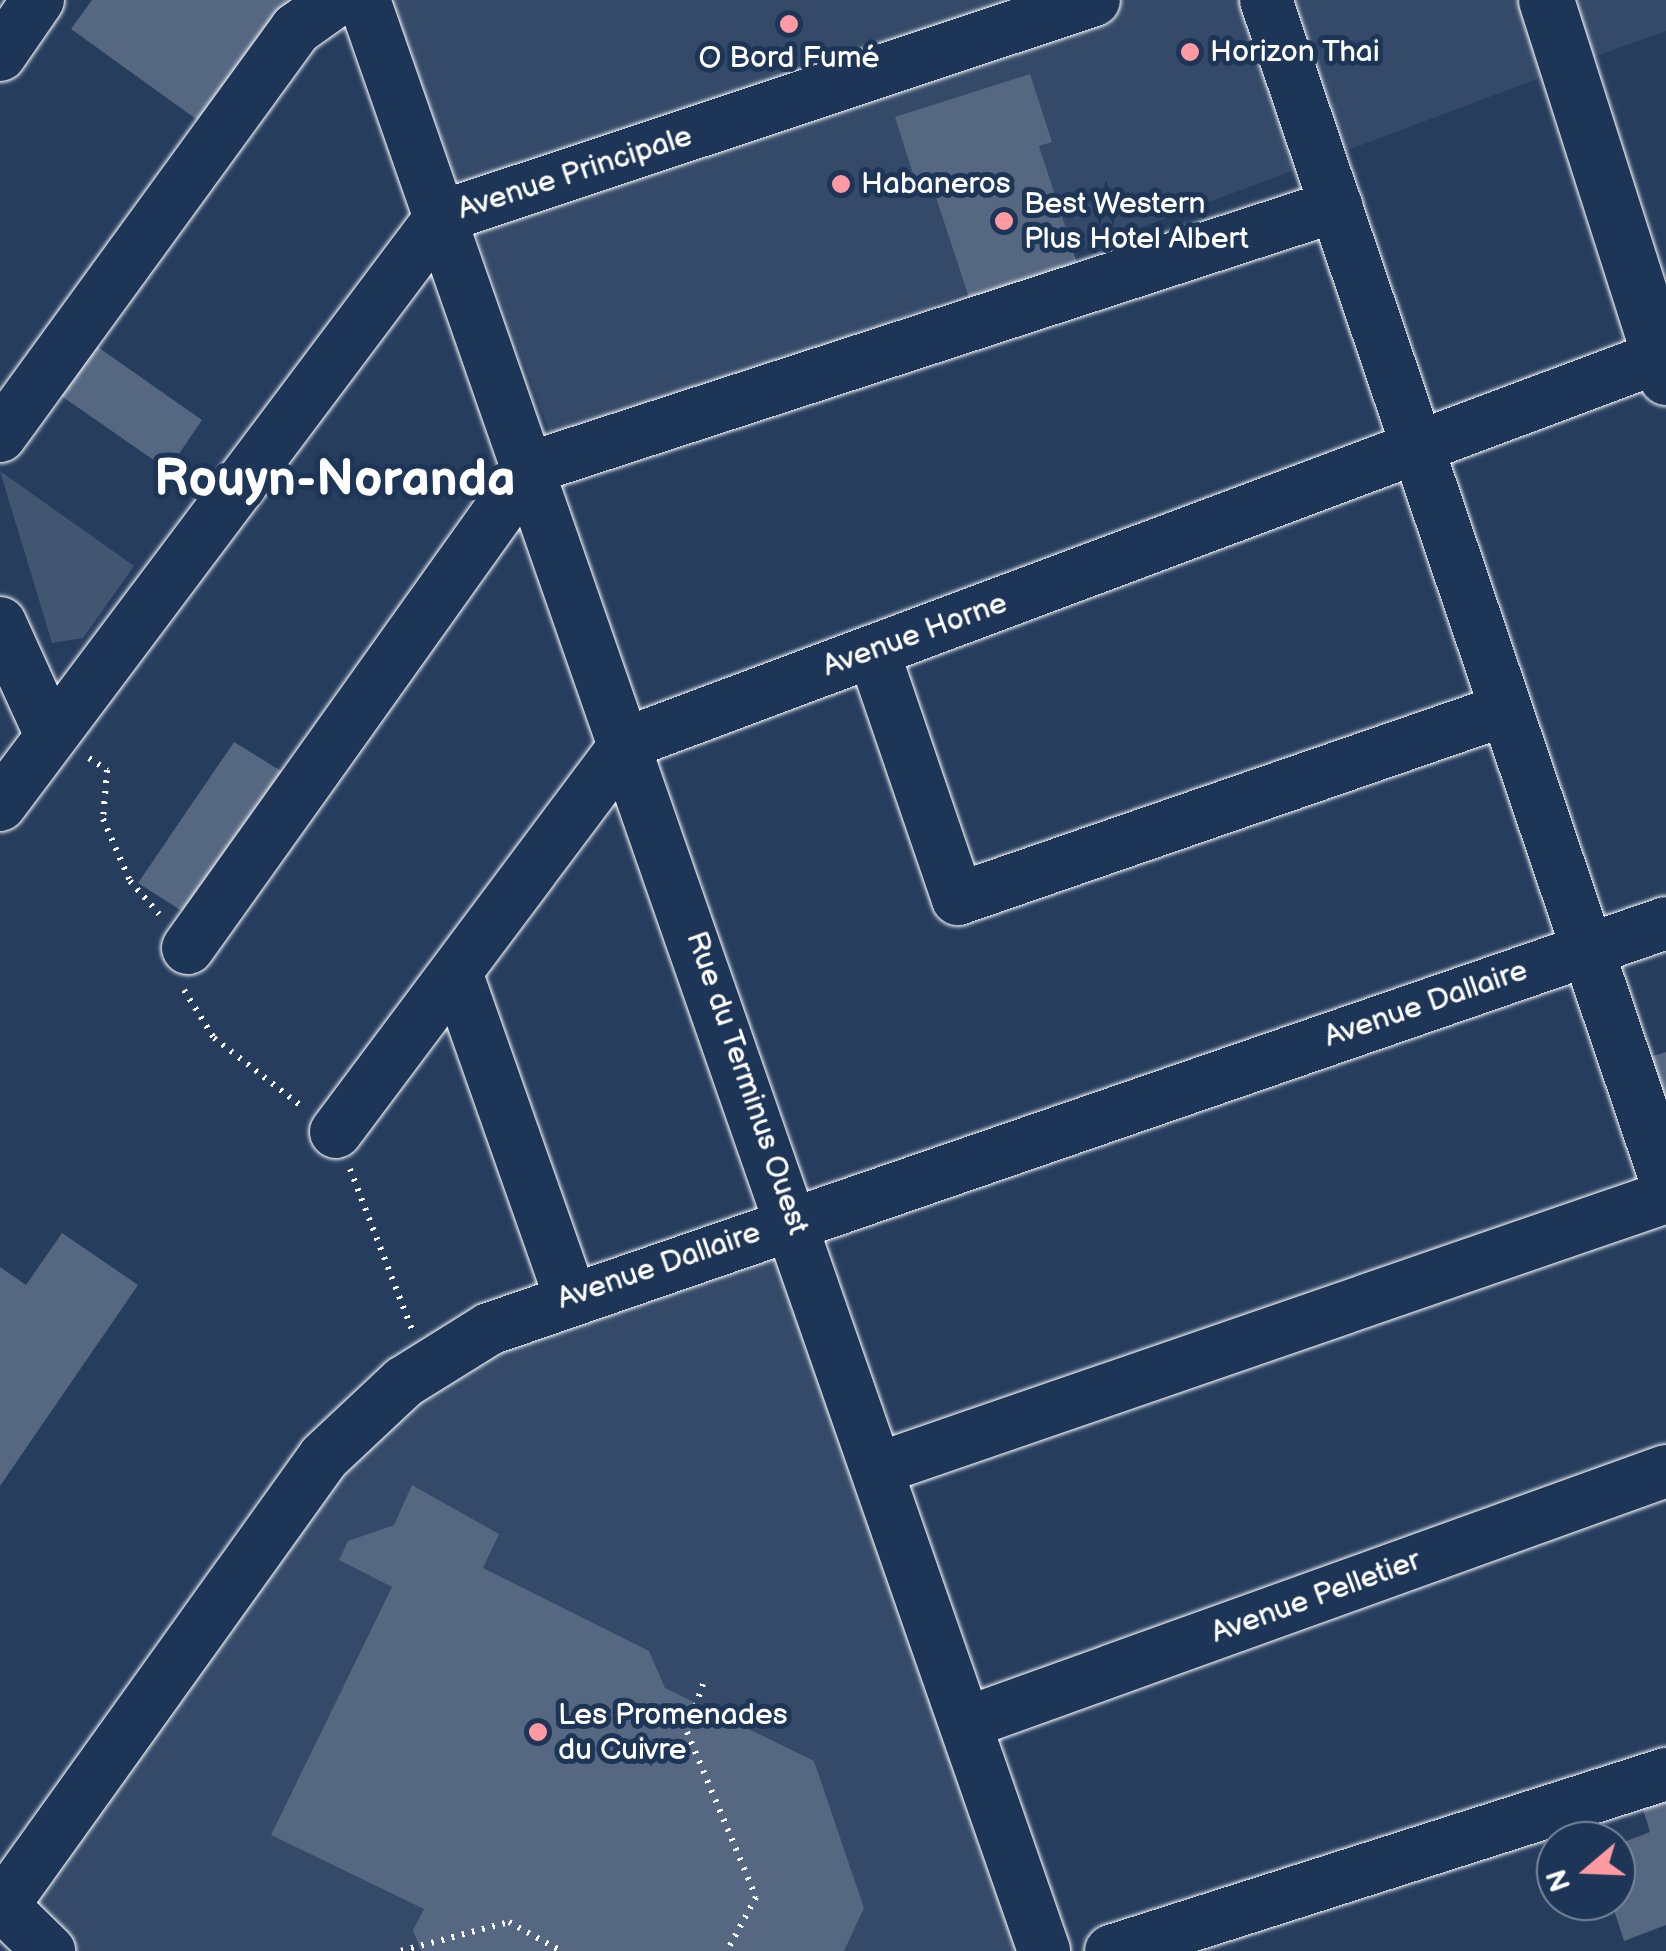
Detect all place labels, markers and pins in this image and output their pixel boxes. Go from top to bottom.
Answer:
marker: O Bord Fumé [778,13,800,35]
place label: Horizon Thai [1210,34,1381,70]
place label: O Bord Fumé [698,40,880,76]
marker: Horizon Thai [1179,41,1201,63]
place label: Habaneros [861,166,1011,202]
marker: Habaneros [830,173,852,195]
place label: Best Western Plus Hotel Albert [1024,186,1249,256]
marker: Best Western Plus Hotel Albert [993,210,1015,232]
place label: Les Promenades du Cuivre [558,1697,788,1768]
marker: Les Promenades du Cuivre [527,1721,549,1743]

